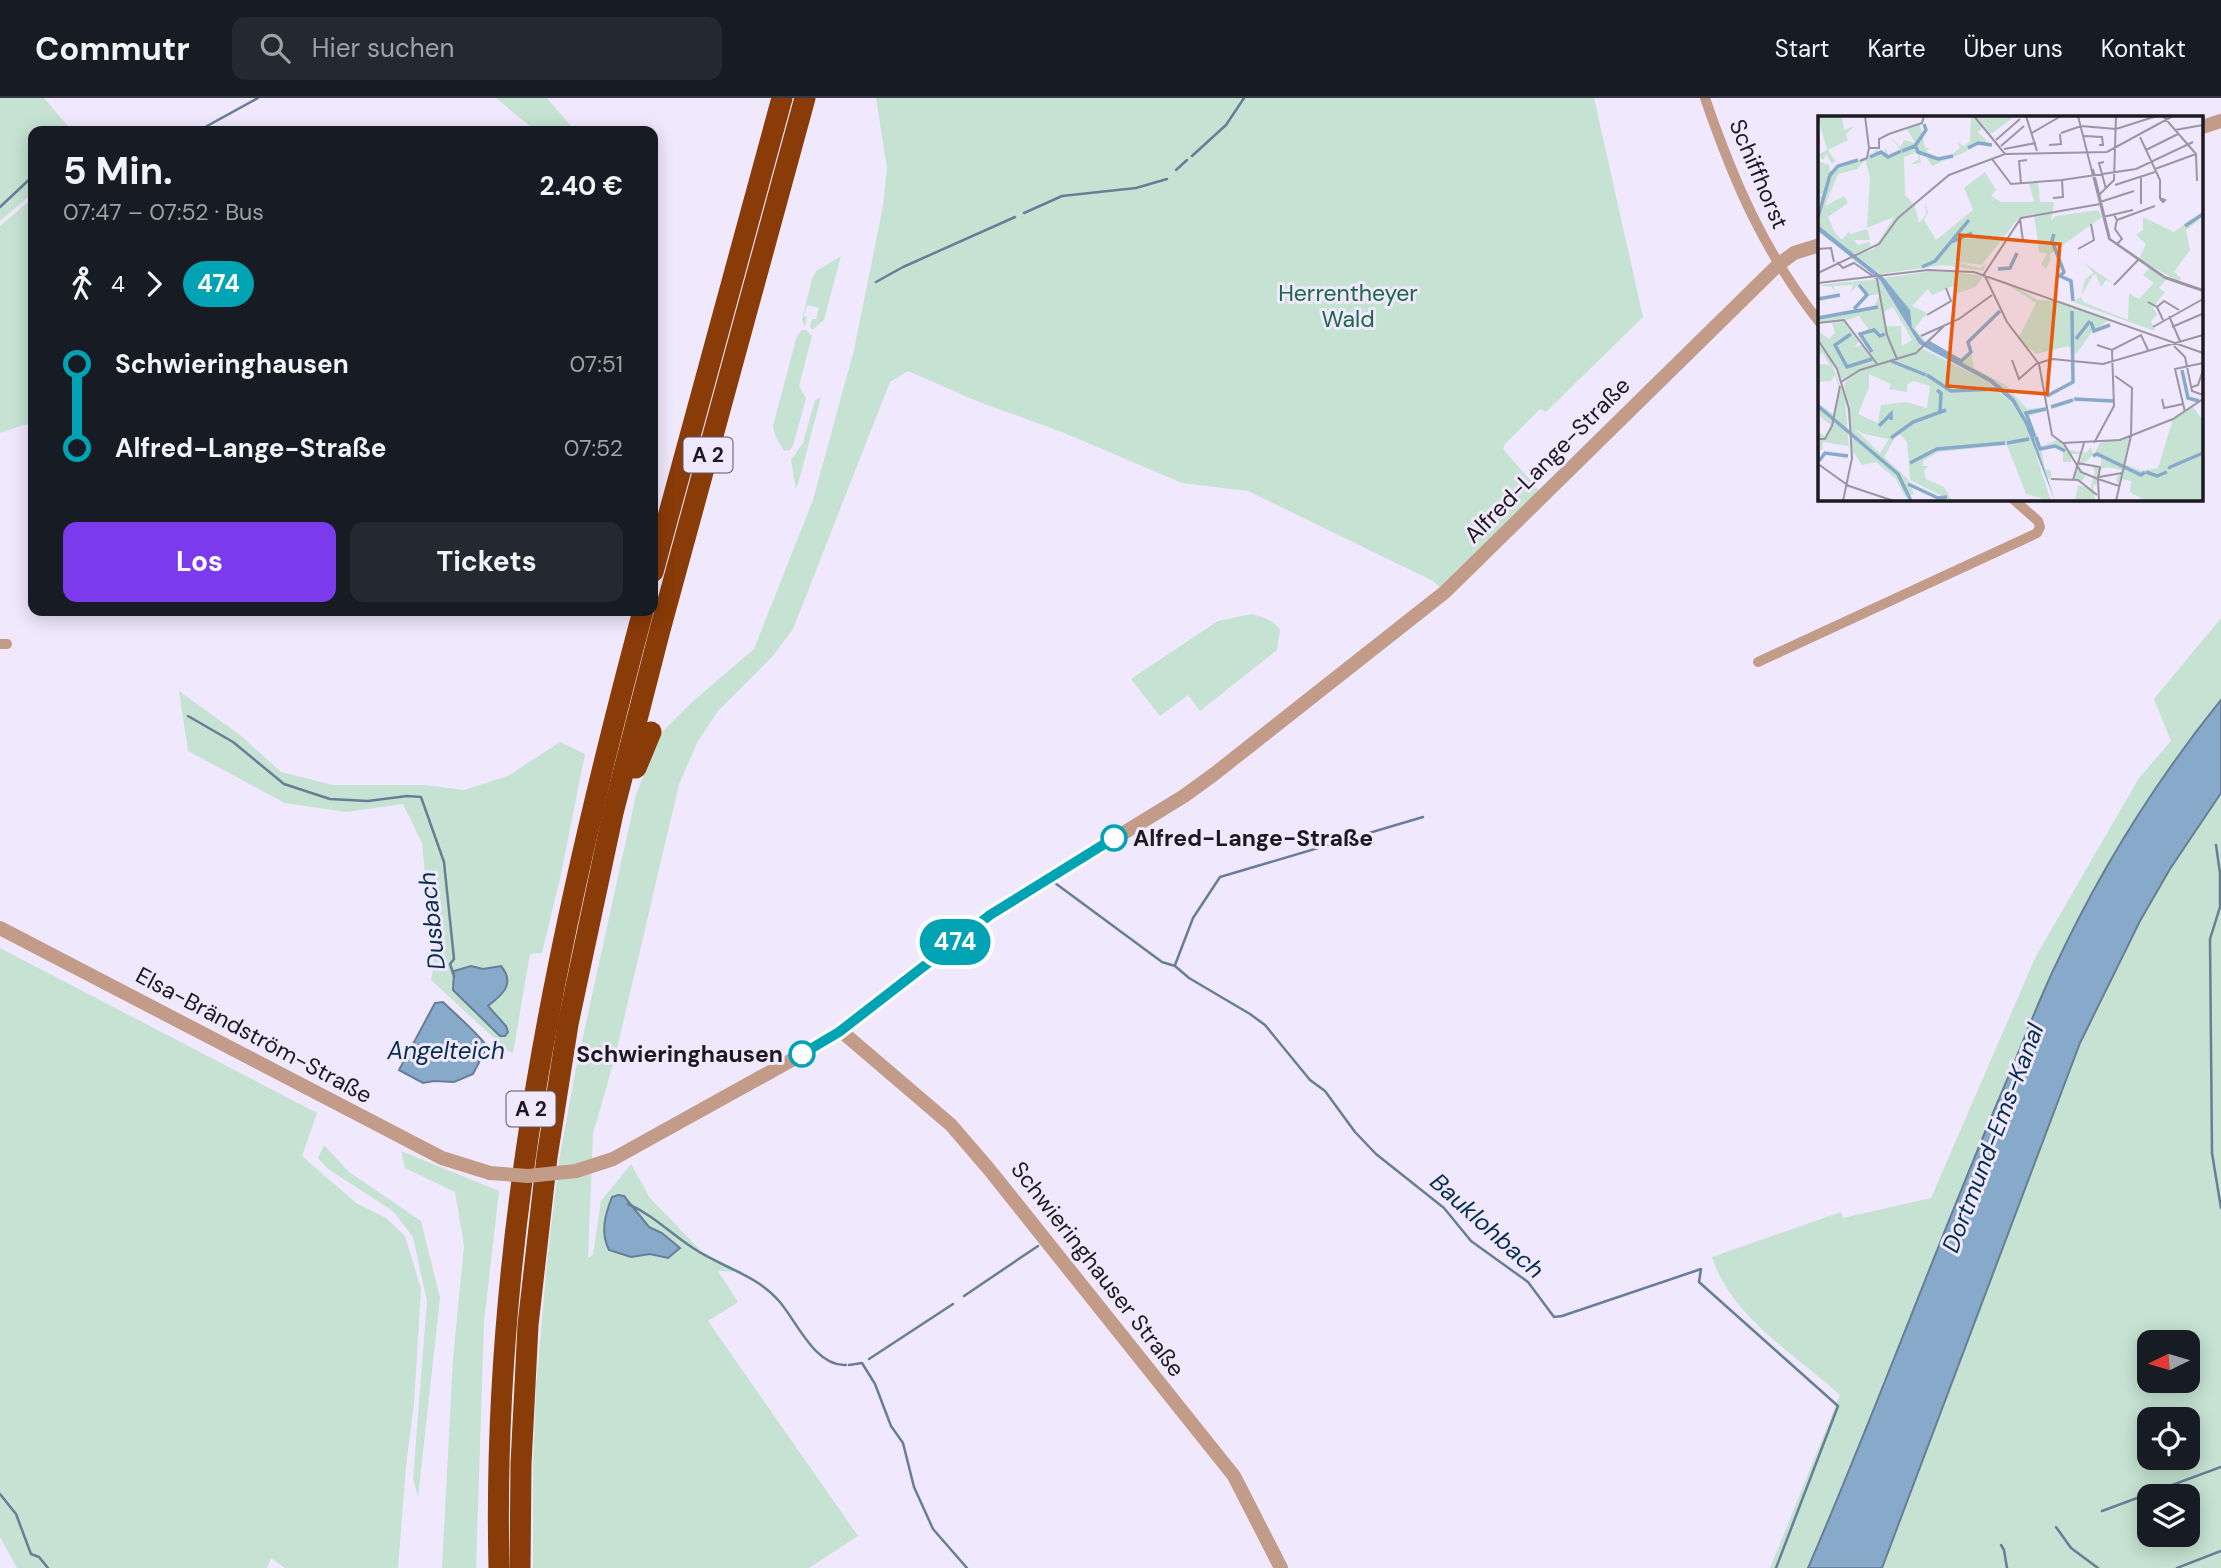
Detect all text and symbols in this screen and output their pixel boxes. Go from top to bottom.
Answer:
search box [232,17,722,80]
text: Commutr [35,27,190,70]
icon: search [256,29,294,67]
text: Hier suchen [312,31,454,65]
text: Start [1775,33,1829,64]
text: Karte [1867,33,1926,64]
text: Über uns [1964,33,2063,64]
text: Kontakt [2101,33,2186,64]
street label: Schiffhorst [1722,115,1796,233]
inset map [1818,116,2204,500]
text: 5 Min. [63,146,173,196]
text: 2.40 € [540,169,623,203]
text: 07:47 – 07:52 · Bus [63,197,264,227]
icon: walk [63,265,101,303]
icon: forward [135,265,173,303]
text: 474 [197,268,240,299]
text: 4 [111,269,125,299]
park label: Herrentheyer Wald [1278,278,1418,334]
text: Schwieringhausen [115,347,349,381]
text: 07:51 [569,349,623,379]
street label: Alfred-Lange-Straße [1457,370,1637,550]
text: Alfred-Lange-Straße [115,431,386,465]
text: 07:52 [564,433,623,463]
road number: A 2 [684,438,732,472]
button: Los [63,522,336,602]
button: Tickets [350,522,623,602]
place label: Alfred-Lange-Straße [1133,823,1373,853]
marker: Alfred-Lange-Straße [1101,825,1127,851]
water label: Dusbach [411,871,452,972]
line badge: 474 [915,919,995,965]
text: 474 [934,926,976,957]
street label: Elsa-Brändström-Straße [131,960,377,1110]
water label: Dortmund-Ems-Kanal [1934,1018,2051,1257]
water label: Angelteich [386,1035,505,1066]
place label: Schwieringhausen [576,1039,783,1069]
marker: Schwieringhausen [789,1041,815,1067]
road number: A 2 [506,1091,556,1126]
street label: Schwieringhauser Straße [1004,1155,1192,1383]
water label: Bauklohbach [1424,1166,1551,1285]
north arrow [2137,1330,2200,1393]
map controls [2137,1330,2200,1547]
button: locate [2137,1407,2200,1470]
button: layers [2137,1484,2200,1547]

